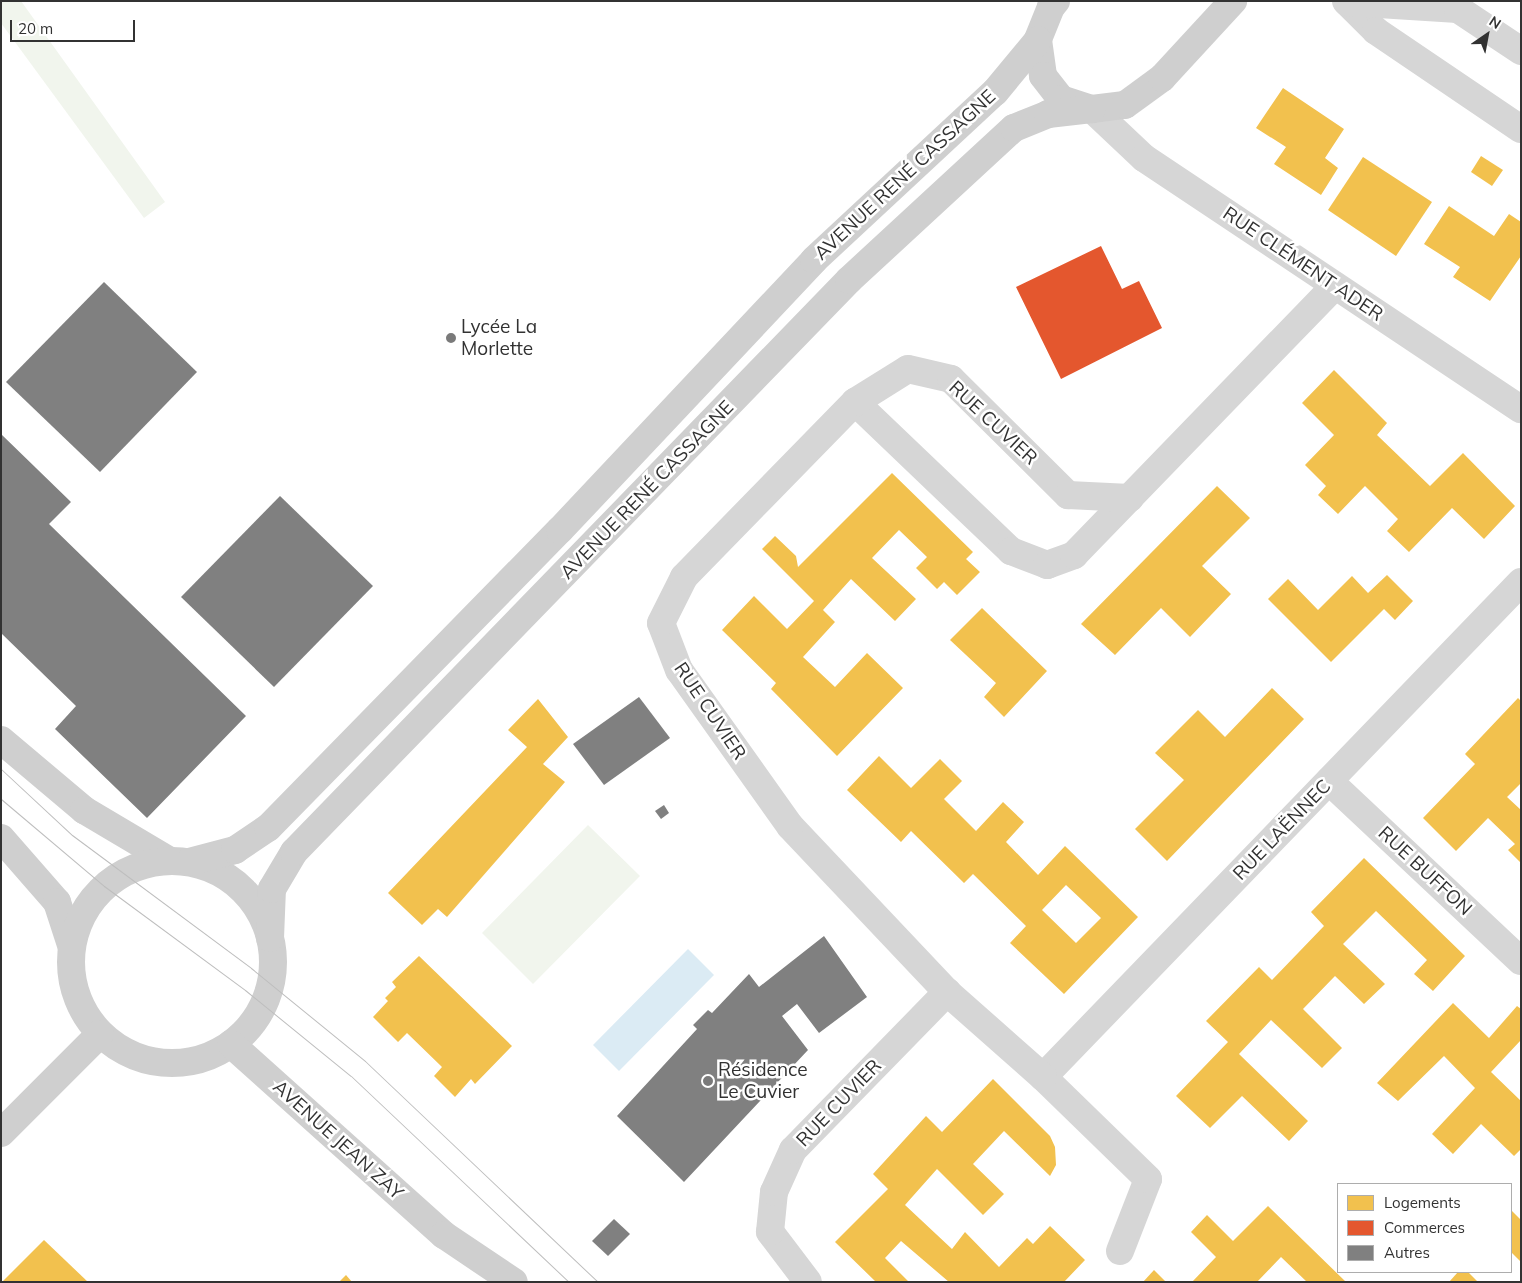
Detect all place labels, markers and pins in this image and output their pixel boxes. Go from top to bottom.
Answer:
place label: Lycée La Morlette [461,316,537,360]
marker: Lycée La Morlette [445,332,457,344]
place label: Résidence Le Cuvier [718,1059,808,1103]
marker: Résidence Le Cuvier [702,1075,714,1087]

